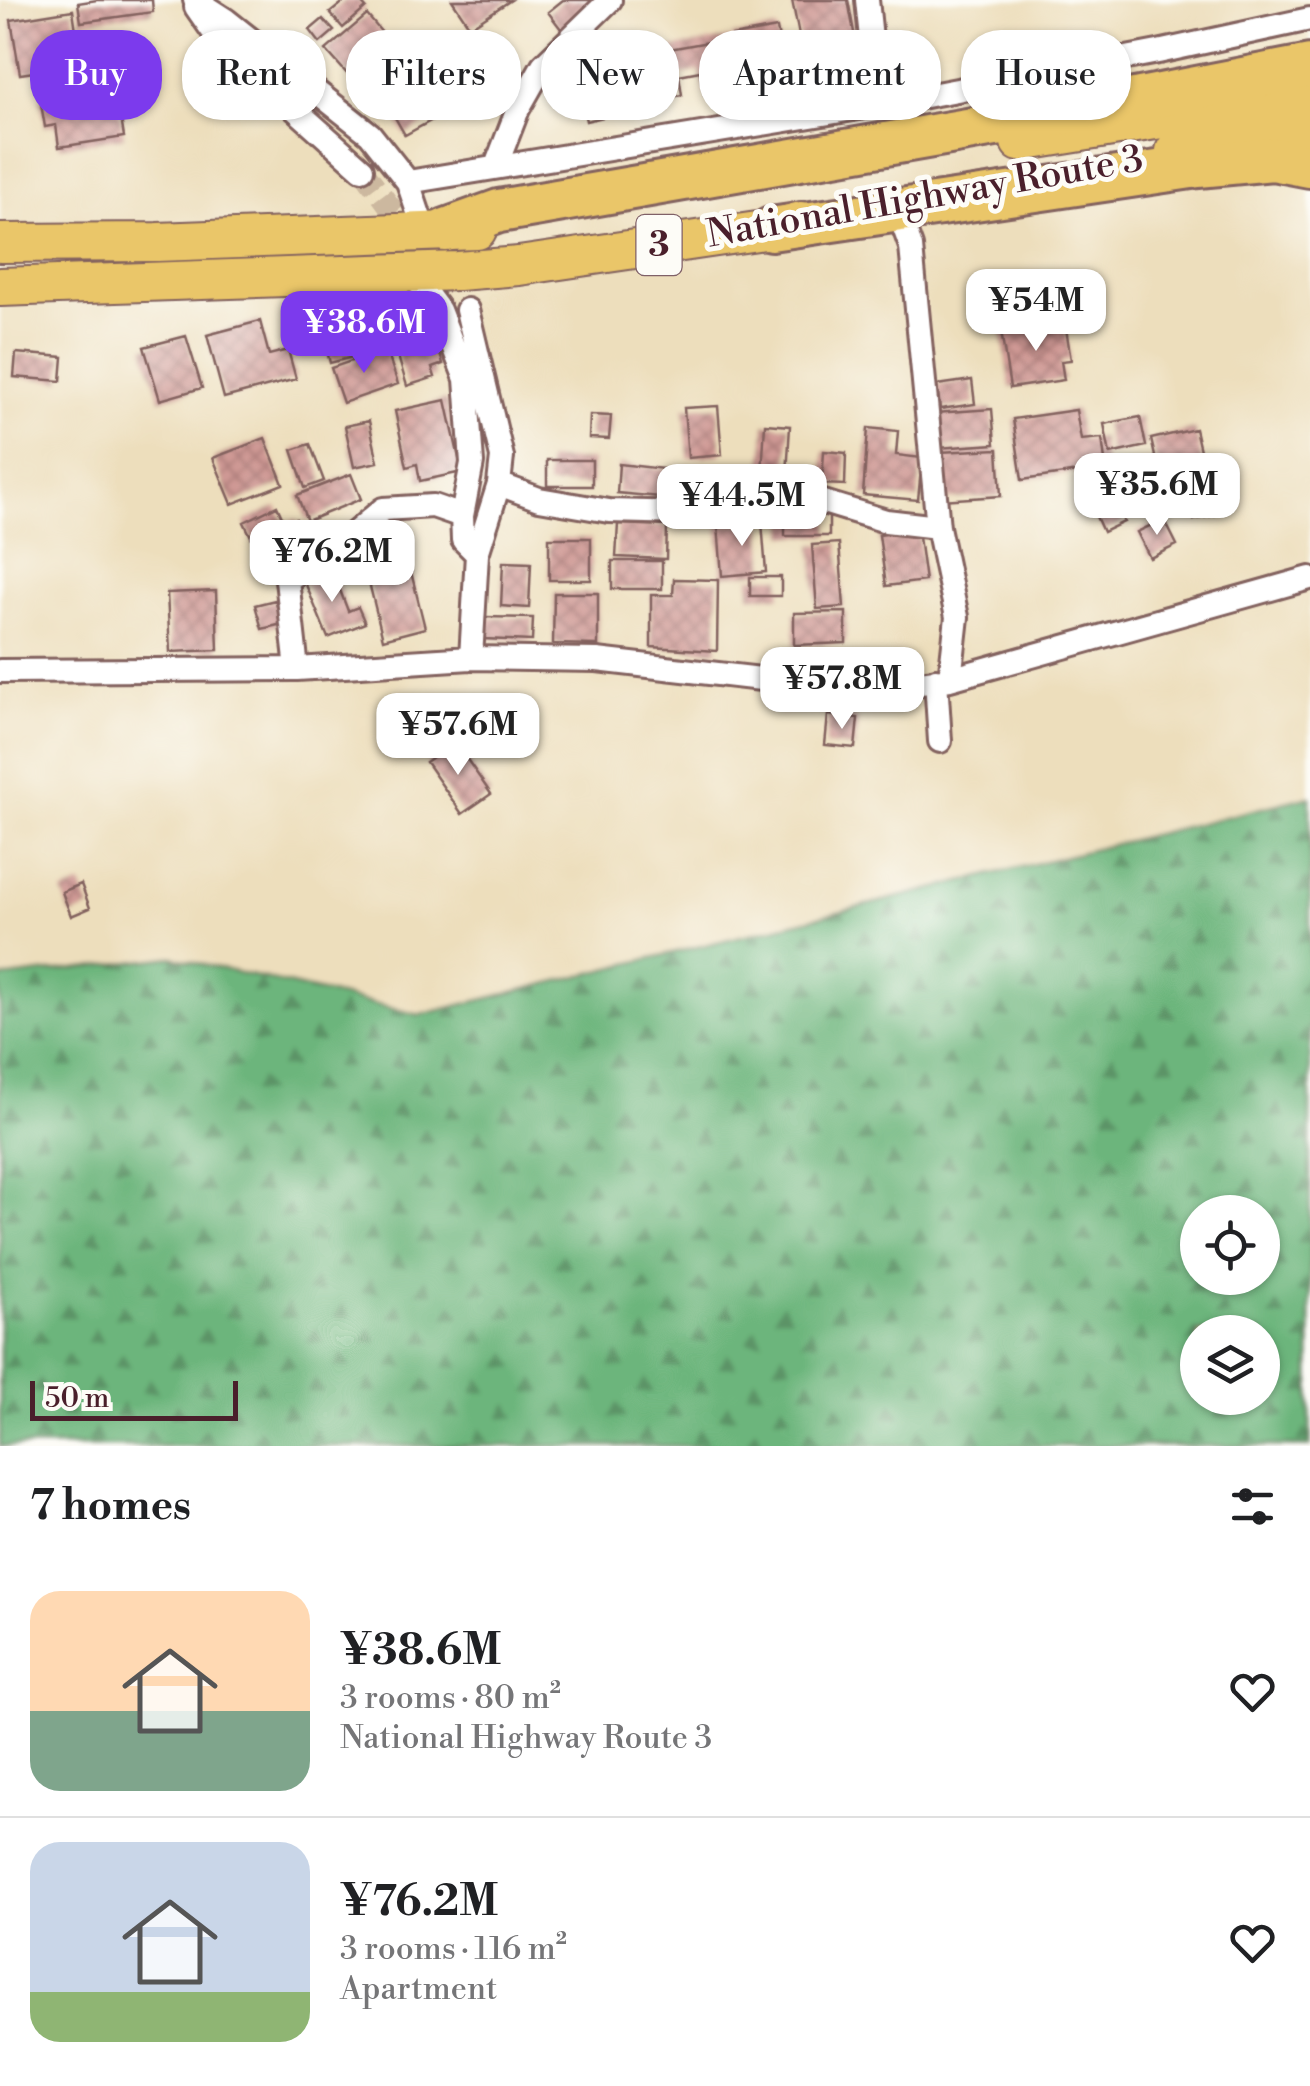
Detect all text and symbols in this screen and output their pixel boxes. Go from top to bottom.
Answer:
chip: Buy [30,30,162,120]
chip: Rent [182,30,326,120]
chip: Filters [346,30,521,120]
chip: New [541,30,679,120]
chip: Apartment [699,30,941,120]
chip: House [961,30,1131,120]
street label: National Highway Route 3 [703,135,1147,259]
road number: 3 [636,215,682,275]
pin: ¥54M [977,269,1095,354]
text: ¥54M [988,281,1084,321]
pin: ¥38.6M [283,291,445,376]
text: ¥38.6M [303,303,425,343]
pin: ¥35.6M [1076,453,1238,538]
pin: ¥44.5M [661,464,823,549]
text: ¥35.6M [1096,465,1218,505]
text: ¥44.5M [679,476,805,516]
pin: ¥76.2M [251,520,413,605]
text: ¥76.2M [272,532,392,572]
pin: ¥57.8M [761,647,923,732]
text: ¥57.8M [782,659,902,699]
pin: ¥57.6M [377,693,539,778]
text: ¥57.6M [398,705,518,745]
map controls [1180,1195,1280,1415]
button: locate [1180,1195,1280,1295]
button: layers [1180,1315,1280,1415]
scale bar [30,1376,238,1420]
text: 50 m [45,1381,109,1416]
icon: filters [1225,1479,1280,1534]
text: 7 homes [30,1480,191,1533]
text: ¥38.6M [340,1625,501,1678]
icon: home [110,1631,230,1751]
icon: heart [1225,1664,1280,1719]
text: 3 rooms · 80 m² [340,1678,561,1718]
text: National Highway Route 3 [340,1718,712,1758]
text: ¥76.2M [340,1876,498,1929]
icon: home [110,1882,230,2002]
icon: heart [1225,1915,1280,1970]
text: 3 rooms · 116 m² [340,1929,567,1969]
text: Apartment [340,1969,497,2009]

